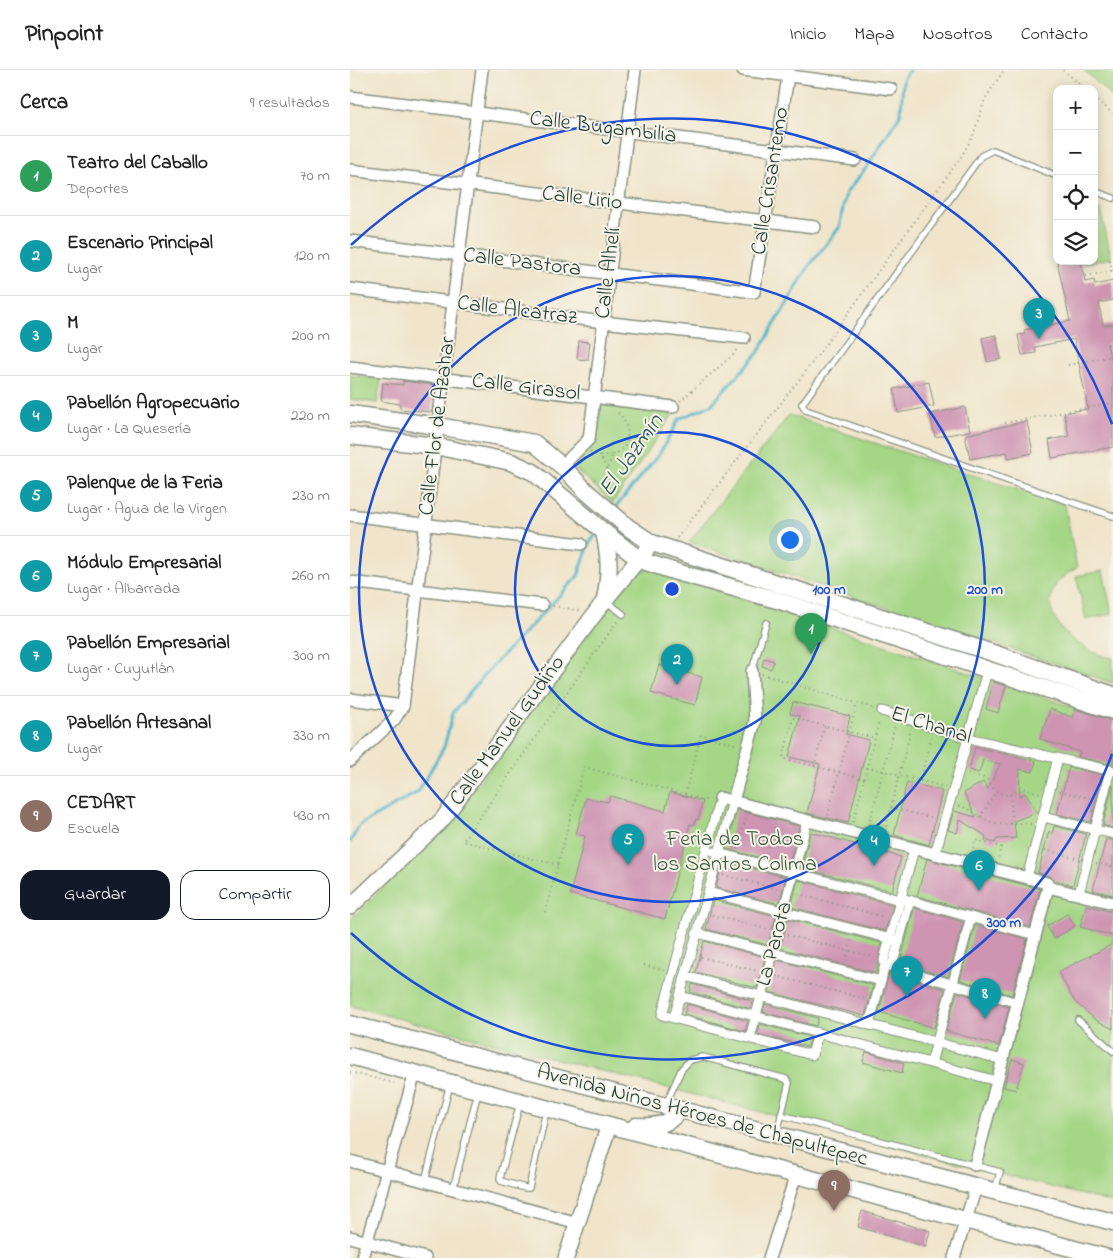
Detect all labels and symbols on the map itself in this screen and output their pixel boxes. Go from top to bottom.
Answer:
street label: Calle Bugambilia [527,103,678,154]
street label: Calle Crisantemo [744,105,798,257]
street label: Calle Lirio [540,178,624,220]
street label: Calle Alhelí [588,225,630,321]
street label: Calle Pastora [461,240,583,286]
street label: Calle Alcatraz [455,288,580,334]
pin: 3 [1023,298,1055,339]
street label: Calle Flor de Azahar [411,335,465,517]
street label: Calle Girasol [470,365,582,411]
water label: El Jazmín [591,406,674,505]
your location [777,527,803,553]
text: 100 m [812,579,846,601]
text: 200 m [966,579,1003,601]
centre of rings [663,580,681,598]
pin: 1 [795,613,827,654]
pin: 2 [661,644,693,685]
street label: Calle Manuel Gudiño [442,649,574,813]
street label: El Chanal [886,699,976,753]
pin: 5 [612,824,644,865]
park label: Feria de Todos los Santos Colima [653,824,817,881]
pin: 4 [858,825,890,866]
pin: 6 [963,850,995,891]
street label: La Parota [748,898,802,990]
text: 300 m [986,912,1022,934]
pin: 7 [891,956,923,997]
pin: 8 [969,978,1001,1019]
street label: Avenida Niños Héroes de Chapultepec [533,1056,871,1176]
pin: 9 [818,1170,850,1211]

